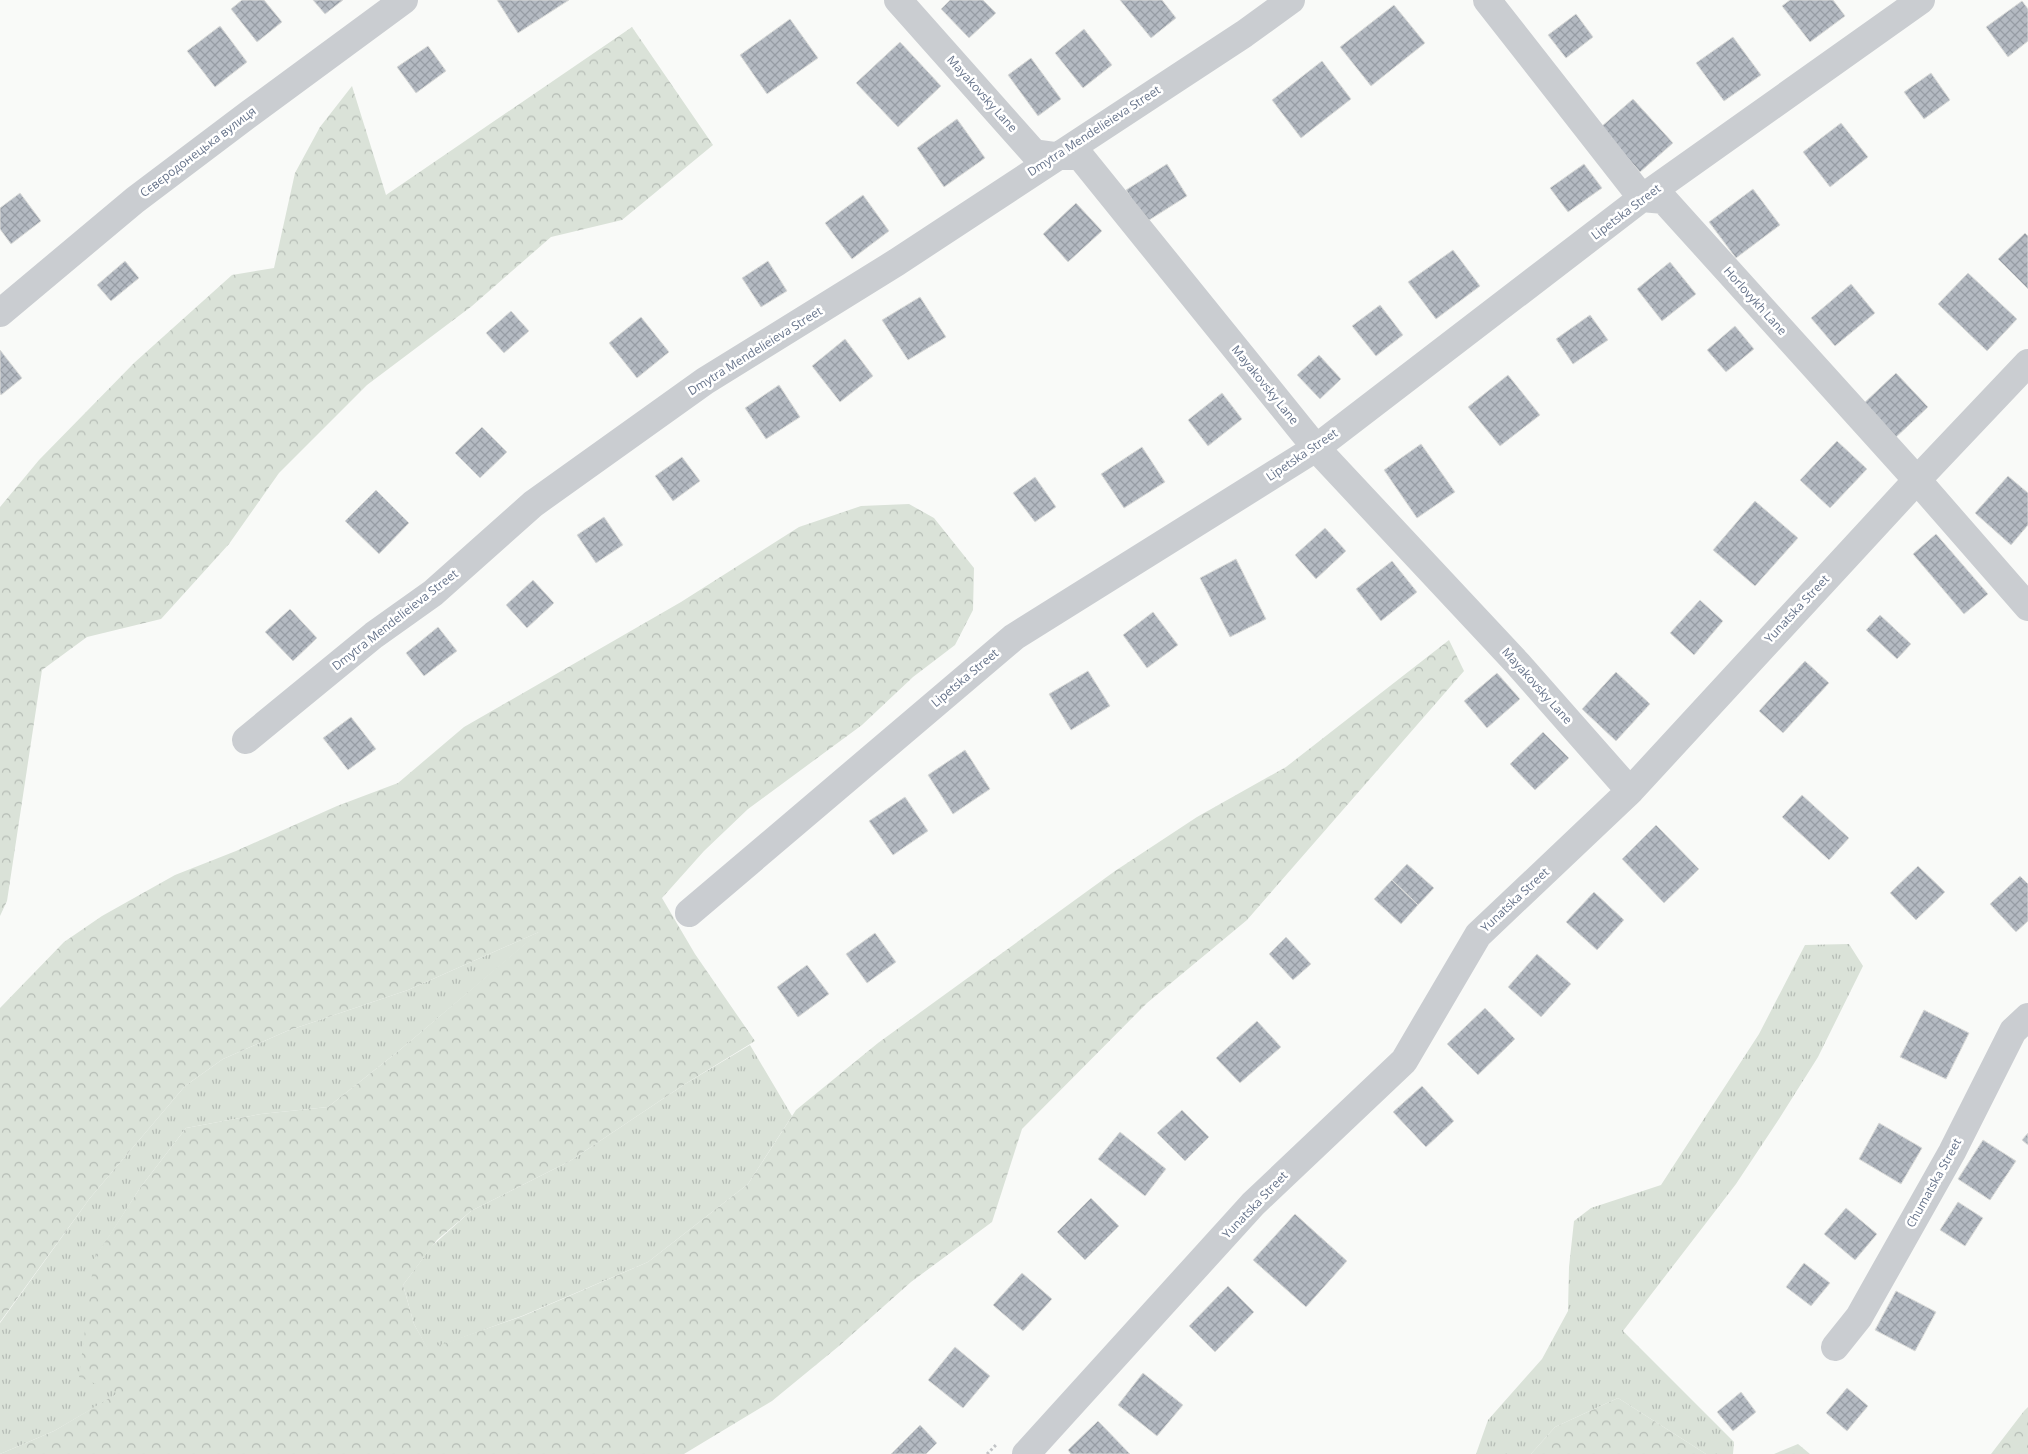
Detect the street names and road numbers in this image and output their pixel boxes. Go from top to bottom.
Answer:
street label: Mayakovsky Lane [943,52,1022,136]
street label: Dmytra Mendelieieva Street [1024,81,1164,180]
street label: Сєвєродонецька вулиця [136,102,259,201]
street label: Lipetska Street [1587,180,1664,243]
street label: Horlovykh Lane [1720,263,1791,339]
street label: Dmytra Mendelieieva Street [684,302,825,399]
street label: Mayakovsky Lane [1228,341,1303,428]
street label: Lipetska Street [1263,424,1341,485]
street label: Dmytra Mendelieieva Street [328,565,461,674]
street label: Yunatska Street [1761,571,1833,647]
street label: Lipetska Street [927,644,1002,711]
street label: Mayakovsky Lane [1498,644,1577,728]
street label: Yunatska Street [1477,864,1553,936]
street label: Chumatska Street [1902,1135,1965,1230]
street label: Yunatska Street [1218,1167,1291,1242]

